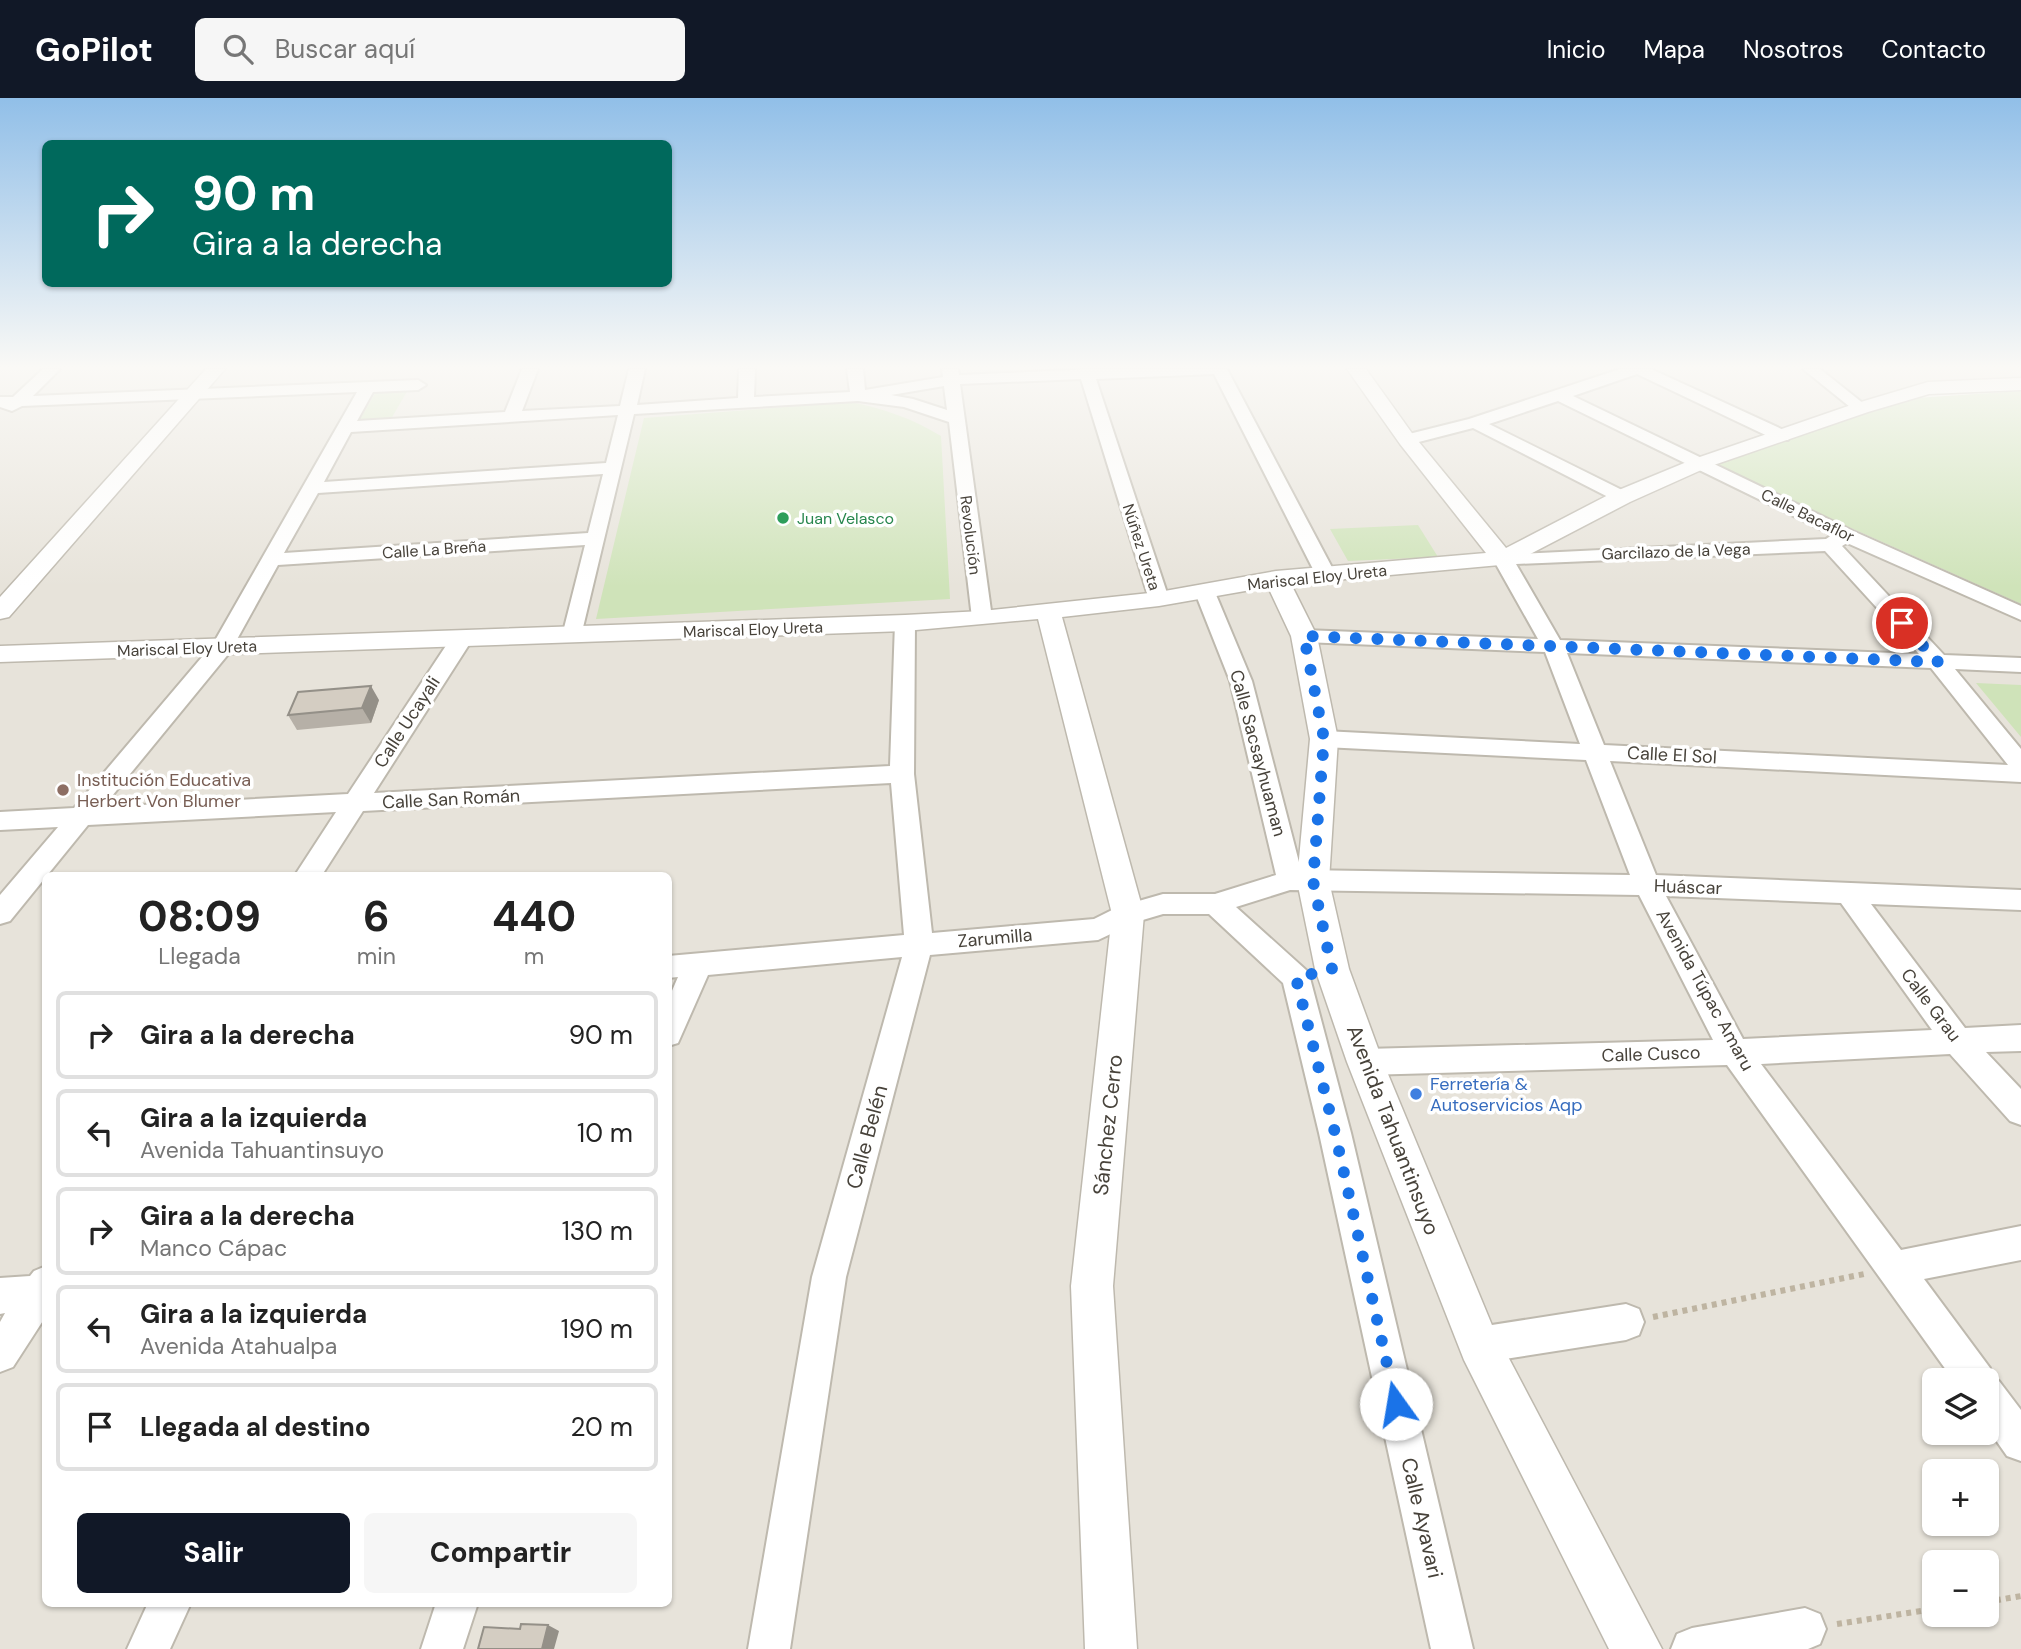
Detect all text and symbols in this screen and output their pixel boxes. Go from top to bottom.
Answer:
search box [195,18,685,81]
text: GoPilot [35,28,153,71]
icon: search [219,30,257,68]
text: Buscar aquí [275,32,415,66]
text: Inicio [1547,34,1606,65]
text: Mapa [1644,34,1705,65]
text: Nosotros [1743,34,1844,65]
text: Contacto [1882,34,1986,65]
text: 90 m [192,161,315,225]
icon: right [77,168,168,259]
text: Gira a la derecha [192,223,442,265]
street label: Calle Bacaflor [1758,484,1858,547]
street label: Revolución [955,494,986,576]
street label: Núñez Ureta [1118,501,1165,593]
place label: Juan Velasco [797,508,894,529]
marker: Juan Velasco [775,510,791,526]
street label: Calle La Breña [381,535,487,564]
street label: Garcilazo de la Vega [1601,538,1751,565]
street label: Mariscal Eloy Ureta [1246,560,1388,595]
pin [1872,593,1932,653]
icon: arrive [1883,604,1921,642]
street label: Mariscal Eloy Ureta [683,617,823,642]
street label: Mariscal Eloy Ureta [117,636,257,661]
street label: Calle Sacsayhuaman [1224,667,1292,839]
street label: Calle Ucayali [368,671,446,773]
street label: Calle El Sol [1627,741,1717,769]
place label: Institución Educativa Herbert Von Blumer [77,768,251,813]
marker: Institución Educativa Herbert Von Blumer [55,782,71,798]
street label: Calle San Román [381,783,521,815]
street label: Huáscar [1654,874,1723,900]
text: 08:09 [138,889,261,944]
text: 6 [363,889,390,944]
text: 440 [492,889,576,944]
street label: Avenida Túpac Amaru [1651,905,1759,1075]
street label: Zarumilla [957,923,1033,953]
text: Llegada [158,941,241,971]
text: min [357,941,396,971]
text: m [524,941,544,971]
street label: Calle Grau [1895,963,1967,1047]
icon: right [81,1016,119,1054]
text: Gira a la derecha [140,1018,355,1052]
text: 90 m [569,1018,633,1052]
street label: Avenida Tahuantinsuyo [1340,1021,1446,1239]
street label: Calle Cusco [1601,1040,1701,1068]
street label: Sánchez Cerro [1087,1053,1129,1197]
place label: Ferretería & Autoservicios Aqp [1430,1072,1582,1117]
street label: Calle Belén [840,1082,894,1192]
marker: Ferretería & Autoservicios Aqp [1408,1086,1424,1102]
text: Gira a la izquierda [140,1101,367,1135]
icon: left [81,1114,119,1152]
text: 10 m [577,1116,633,1150]
text: Avenida Tahuantinsuyo [140,1135,384,1165]
text: Gira a la derecha [140,1199,355,1233]
icon: right [81,1212,119,1250]
text: 130 m [562,1214,633,1248]
text: Manco Cápac [140,1233,287,1263]
text: Gira a la izquierda [140,1297,367,1331]
icon: left [81,1310,119,1348]
text: 190 m [561,1312,633,1346]
text: Avenida Atahualpa [140,1331,337,1361]
position arrow [1359,1367,1433,1441]
map controls [1922,1368,1999,1627]
button: layers [1922,1368,1999,1445]
icon: arrive [81,1408,119,1446]
text: Llegada al destino [140,1410,371,1444]
text: 20 m [570,1410,633,1444]
street label: Calle Ayavari [1395,1455,1449,1581]
button: + [1922,1459,1999,1536]
button: Salir [77,1513,350,1593]
button: Compartir [364,1513,637,1593]
button: − [1922,1550,1999,1627]

